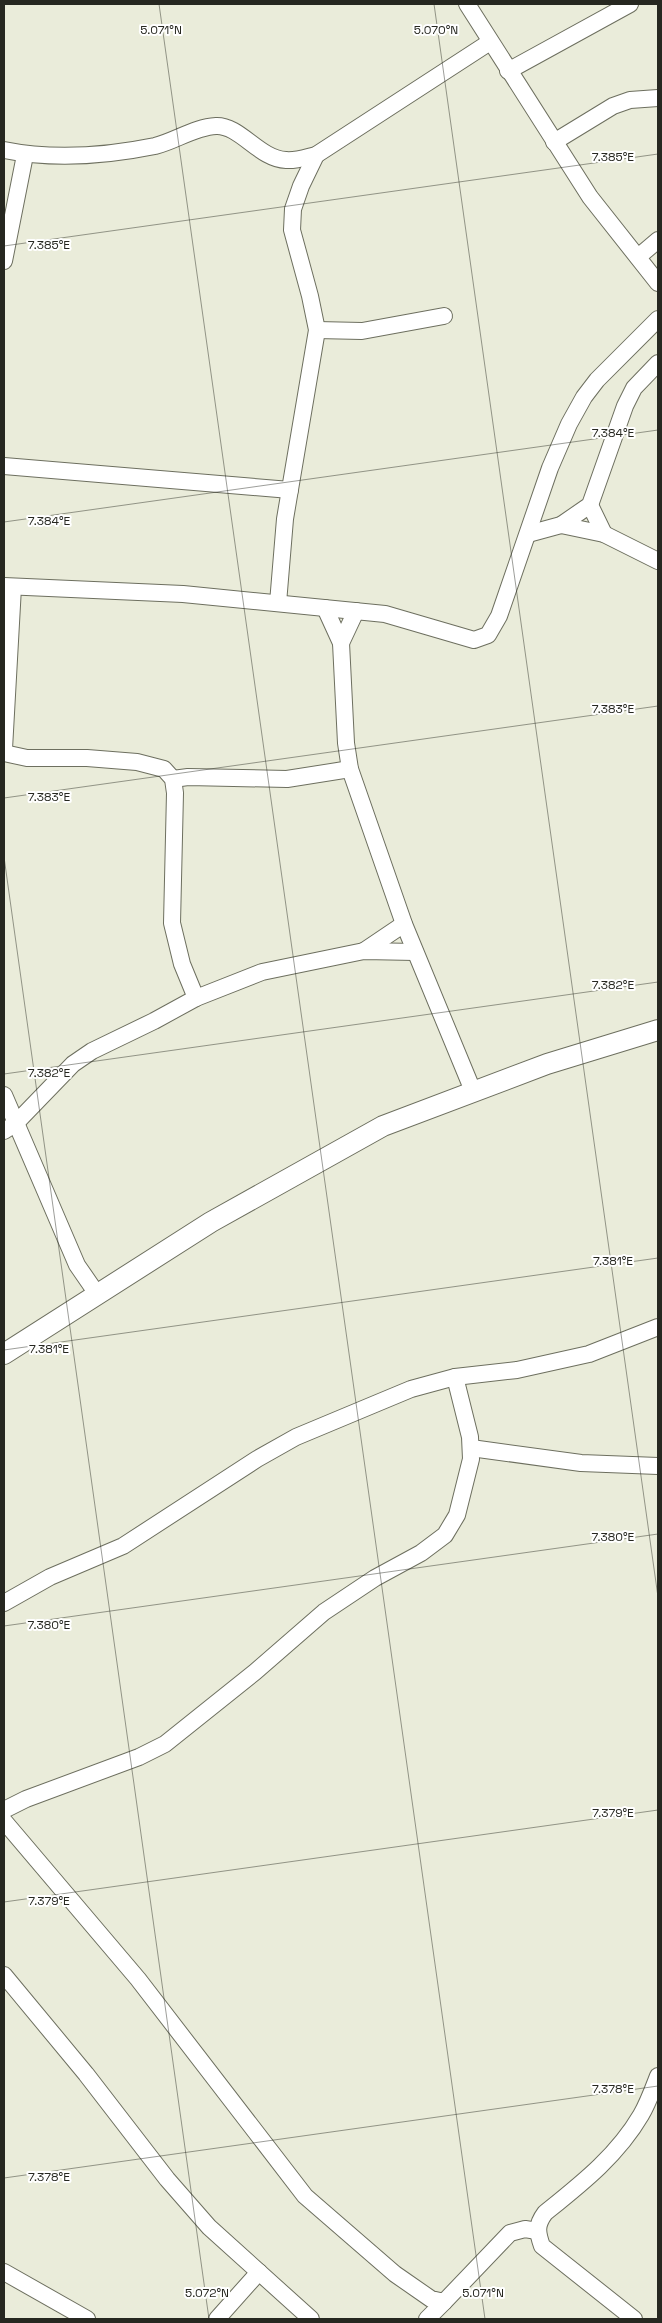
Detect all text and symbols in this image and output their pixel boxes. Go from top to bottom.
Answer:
text: 5.071°N [140,22,182,38]
text: 5.070°N [414,22,458,38]
text: 7.385°E [592,149,634,165]
text: 7.385°E [28,237,70,253]
text: 7.384°E [592,425,635,441]
text: 7.384°E [28,513,71,529]
text: 7.383°E [592,701,634,717]
text: 7.383°E [28,789,70,805]
text: 7.382°E [592,977,634,993]
text: 7.382°E [28,1065,70,1081]
text: 7.381°E [593,1253,633,1269]
text: 7.381°E [29,1341,69,1357]
text: 7.380°E [592,1529,635,1545]
text: 7.380°E [28,1617,71,1633]
text: 7.379°E [592,1805,634,1821]
text: 7.379°E [28,1893,70,1909]
text: 7.378°E [592,2081,634,2097]
text: 7.378°E [28,2169,70,2185]
text: 5.072°N [185,2285,229,2301]
text: 5.071°N [462,2285,504,2301]

